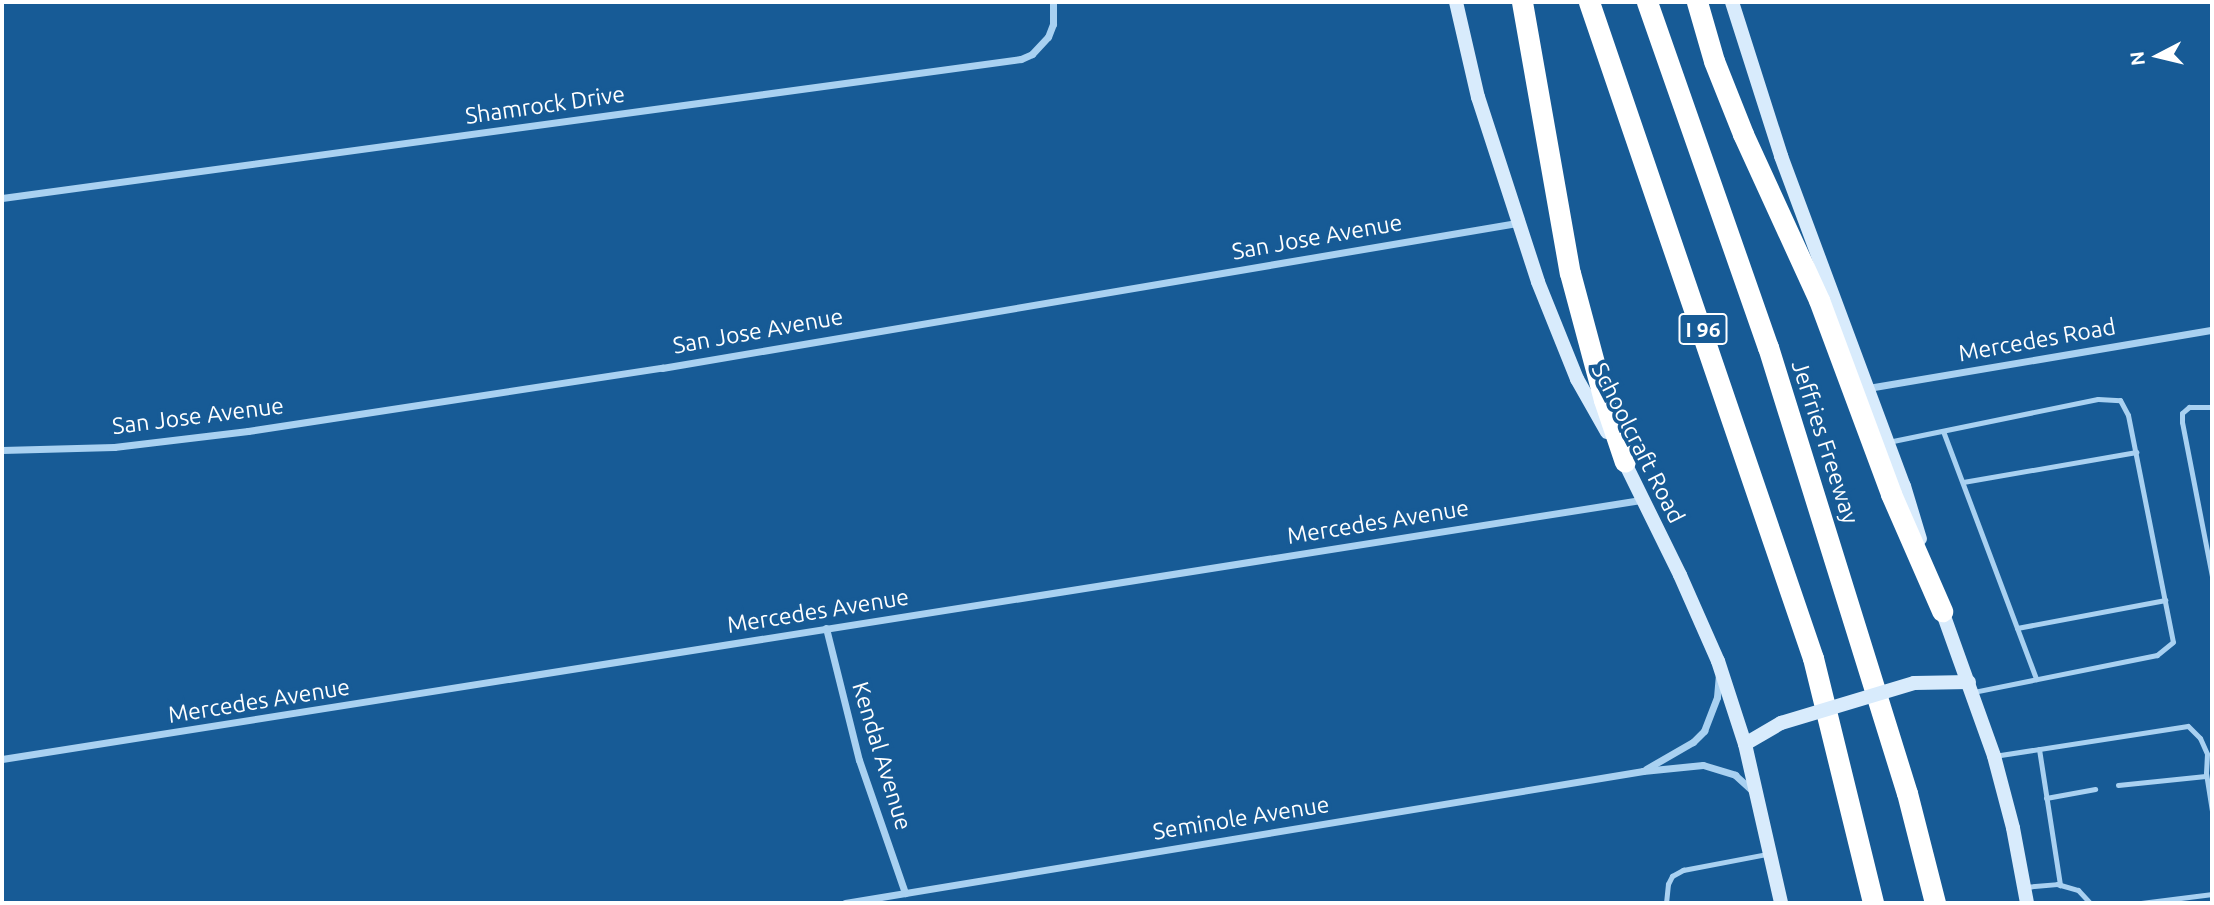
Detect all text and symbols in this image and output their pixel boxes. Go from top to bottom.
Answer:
north arrow [2123,21,2193,91]
text: N [2125,50,2149,67]
street label: Shamrock Drive [463,80,627,130]
street label: San Jose Avenue [1230,208,1404,266]
street label: San Jose Avenue [671,302,845,360]
road number: I 96 [1678,312,1728,346]
street label: Mercedes Road [1956,313,2118,367]
street label: Jeffries Freeway [1786,357,1864,527]
street label: Schoolcraft Road [1586,358,1690,528]
street label: San Jose Avenue [111,392,285,440]
street label: Mercedes Avenue [1285,494,1471,550]
street label: Mercedes Avenue [725,583,911,639]
street label: Mercedes Avenue [166,673,352,729]
street label: Kendal Avenue [846,679,918,833]
street label: Seminole Avenue [1151,790,1331,846]

